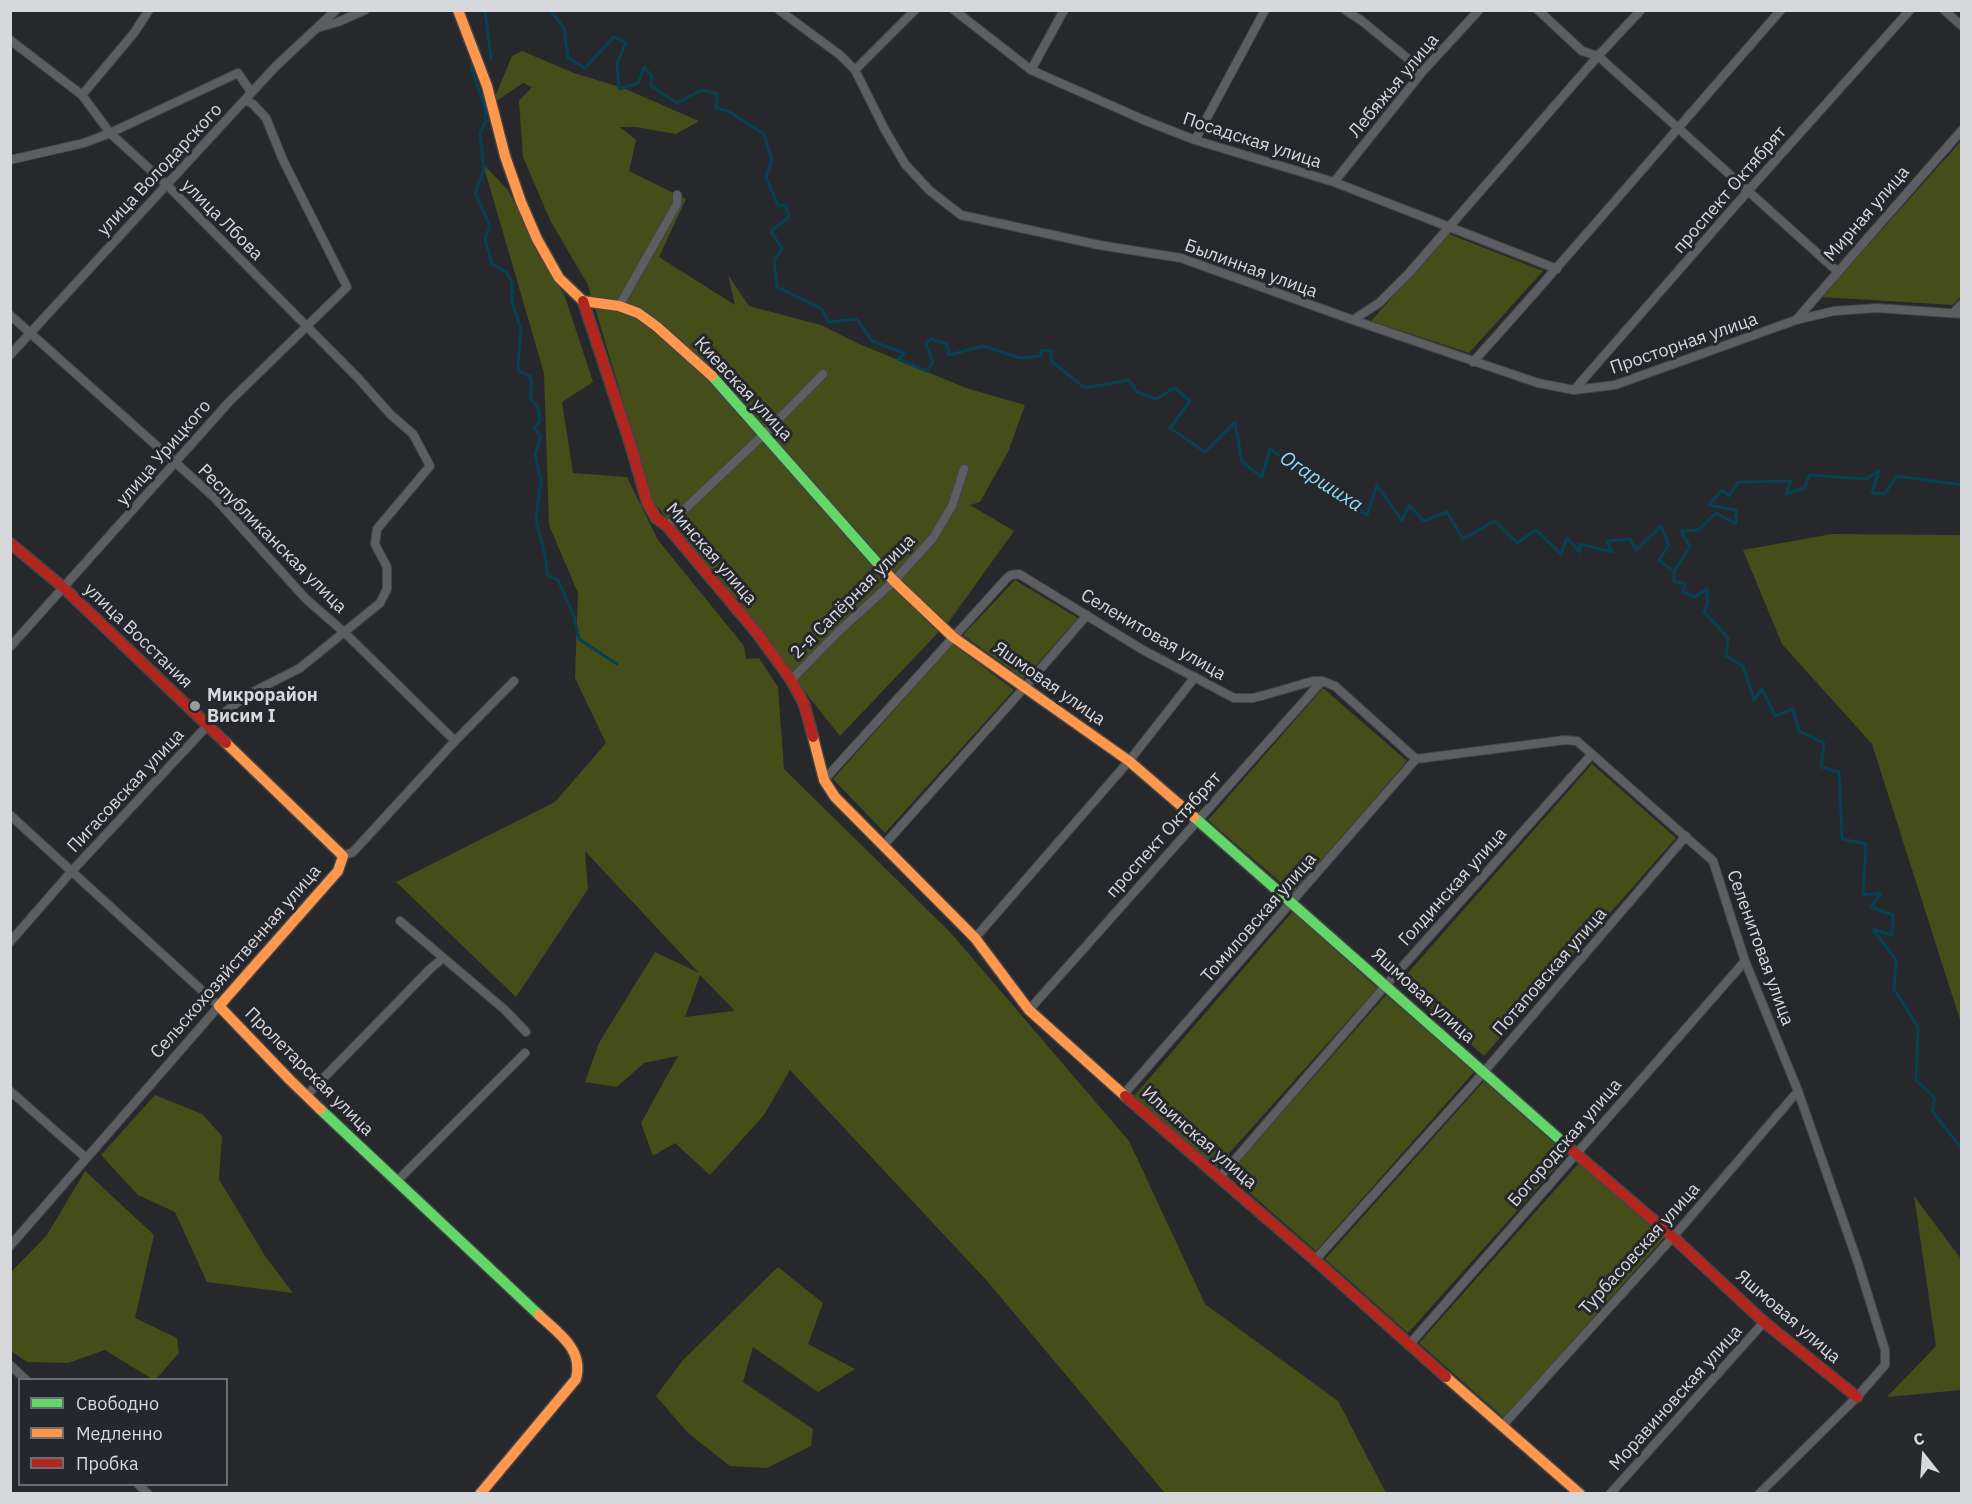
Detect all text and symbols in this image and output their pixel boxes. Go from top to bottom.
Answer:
street label: Лебяжья улица [1344,30,1444,142]
street label: улица Володарского [93,99,227,241]
street label: Посадская улица [1180,108,1324,174]
street label: проспект Октябрят [1669,122,1791,258]
street label: Мирная улица [1820,162,1914,266]
street label: улица Лбова [177,175,267,265]
street label: Былинная улица [1182,235,1320,303]
street label: Просторная улица [1607,309,1761,379]
street label: Киевская улица [689,332,797,446]
street label: улица Урицкого [112,396,216,510]
water label: Огаршиха [1275,446,1367,518]
street label: Республиканская улица [193,460,351,618]
street label: Минская улица [661,499,761,609]
street label: 2-я Сапёрная улица [786,530,920,664]
street label: улица Восстания [79,579,197,693]
street label: Селенитовая улица [1077,585,1229,685]
street label: Яшмовая улица [989,637,1109,731]
place label: Микрорайон Висим I [207,685,318,728]
marker: Микрорайон Висим I [188,699,202,713]
street label: Пигасовская улица [63,725,189,857]
street label: проспект Октябрят [1102,768,1226,902]
street label: Голдинская улица [1394,824,1512,950]
street label: Томиловская улица [1197,849,1321,987]
street label: Сельскохозяйственная улица [146,861,326,1063]
street label: Селенитовая улица [1722,867,1798,1029]
street label: Потаповская улица [1488,903,1612,1041]
street label: Яшмовая улица [1367,944,1479,1048]
street label: Пролетарская улица [240,1003,378,1141]
street label: Богородская улица [1504,1075,1626,1211]
street label: Ильинская улица [1137,1082,1261,1194]
street label: Турбасовская улица [1575,1179,1705,1319]
street label: Яшмовая улица [1731,1266,1845,1368]
street label: Моравиновская улица [1605,1321,1747,1475]
legend [18,1378,228,1486]
text: Свободно [76,1392,159,1415]
text: Медленно [76,1422,163,1445]
north arrow [1894,1426,1954,1486]
text: С [1911,1428,1927,1450]
text: Пробка [76,1452,139,1475]

